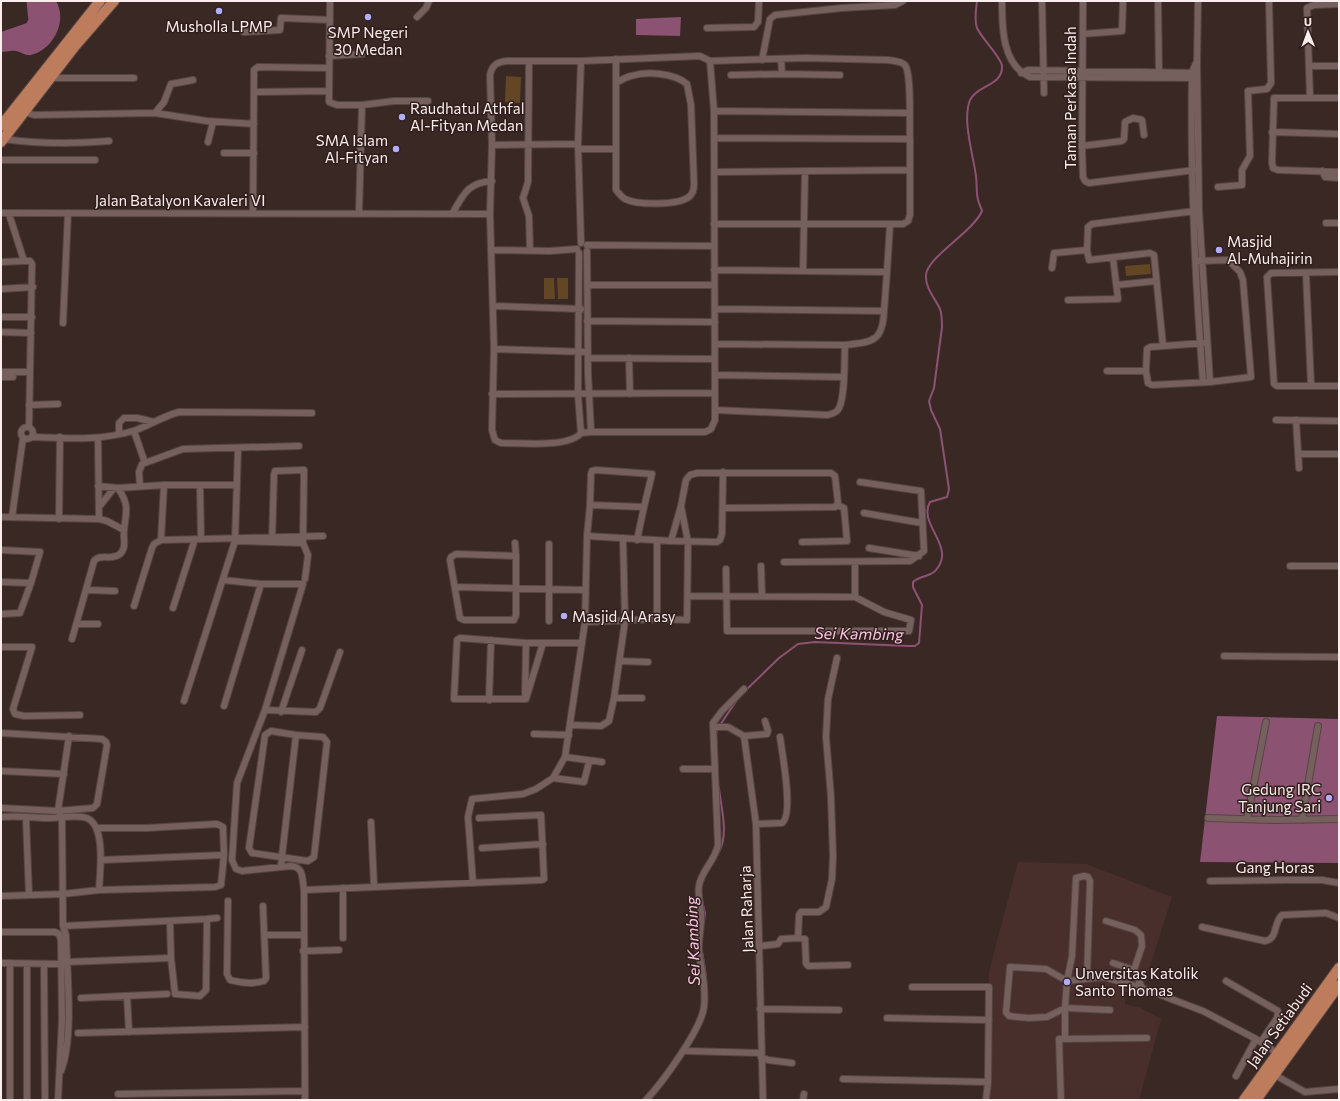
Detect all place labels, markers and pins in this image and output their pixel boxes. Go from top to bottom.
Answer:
marker: Musholla LPMP [214,6,224,16]
marker: SMP Negeri 30 Medan [363,12,373,22]
place label: Musholla LPMP [166,17,272,35]
place label: SMP Negeri 30 Medan [328,23,408,58]
place label: Raudhatul Athfal Al-Fityan Medan [410,99,524,134]
marker: Raudhatul Athfal Al-Fityan Medan [397,112,407,122]
place label: SMA Islam Al-Fityan [316,131,388,166]
marker: SMA Islam Al-Fityan [391,144,401,154]
place label: Masjid Al-Muhajirin [1227,232,1313,267]
marker: Masjid Al-Muhajirin [1214,245,1224,255]
place label: Masjid Al Arasy [572,607,676,625]
marker: Masjid Al Arasy [559,611,569,621]
place label: Gedung IRC Tanjung Sari [1238,780,1321,815]
marker: Gedung IRC Tanjung Sari [1324,793,1334,803]
place label: Unversitas Katolik Santo Thomas [1075,964,1199,999]
marker: Unversitas Katolik Santo Thomas [1062,977,1072,987]

